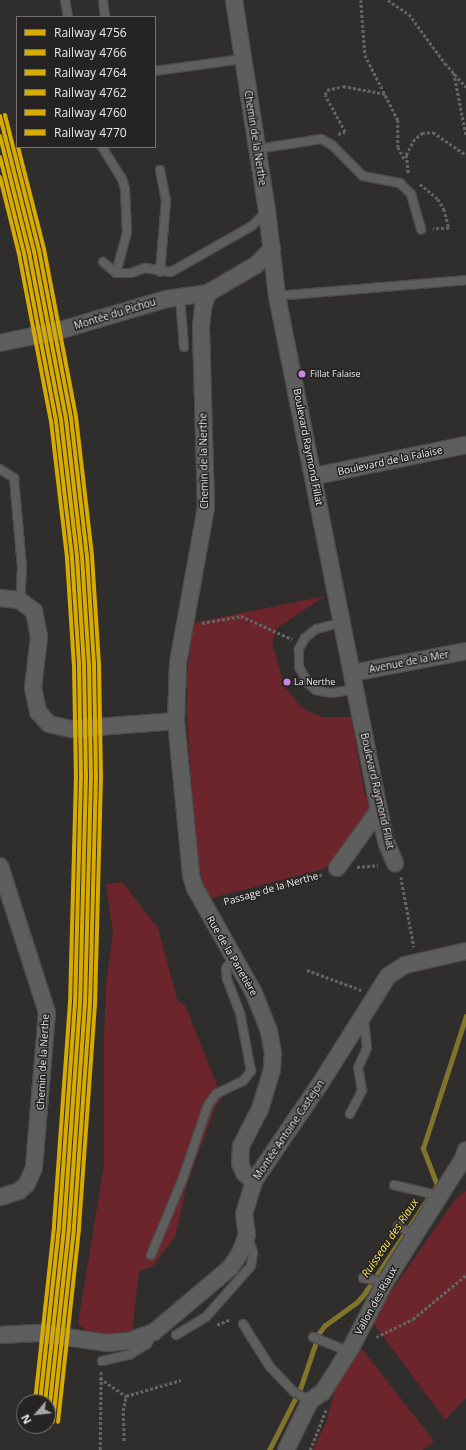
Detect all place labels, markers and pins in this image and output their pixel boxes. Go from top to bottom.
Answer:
marker: Fillat Falaise [297,369,307,379]
place label: Fillat Falaise [310,369,361,379]
marker: La Nerthe [282,677,292,687]
place label: La Nerthe [294,677,335,687]

